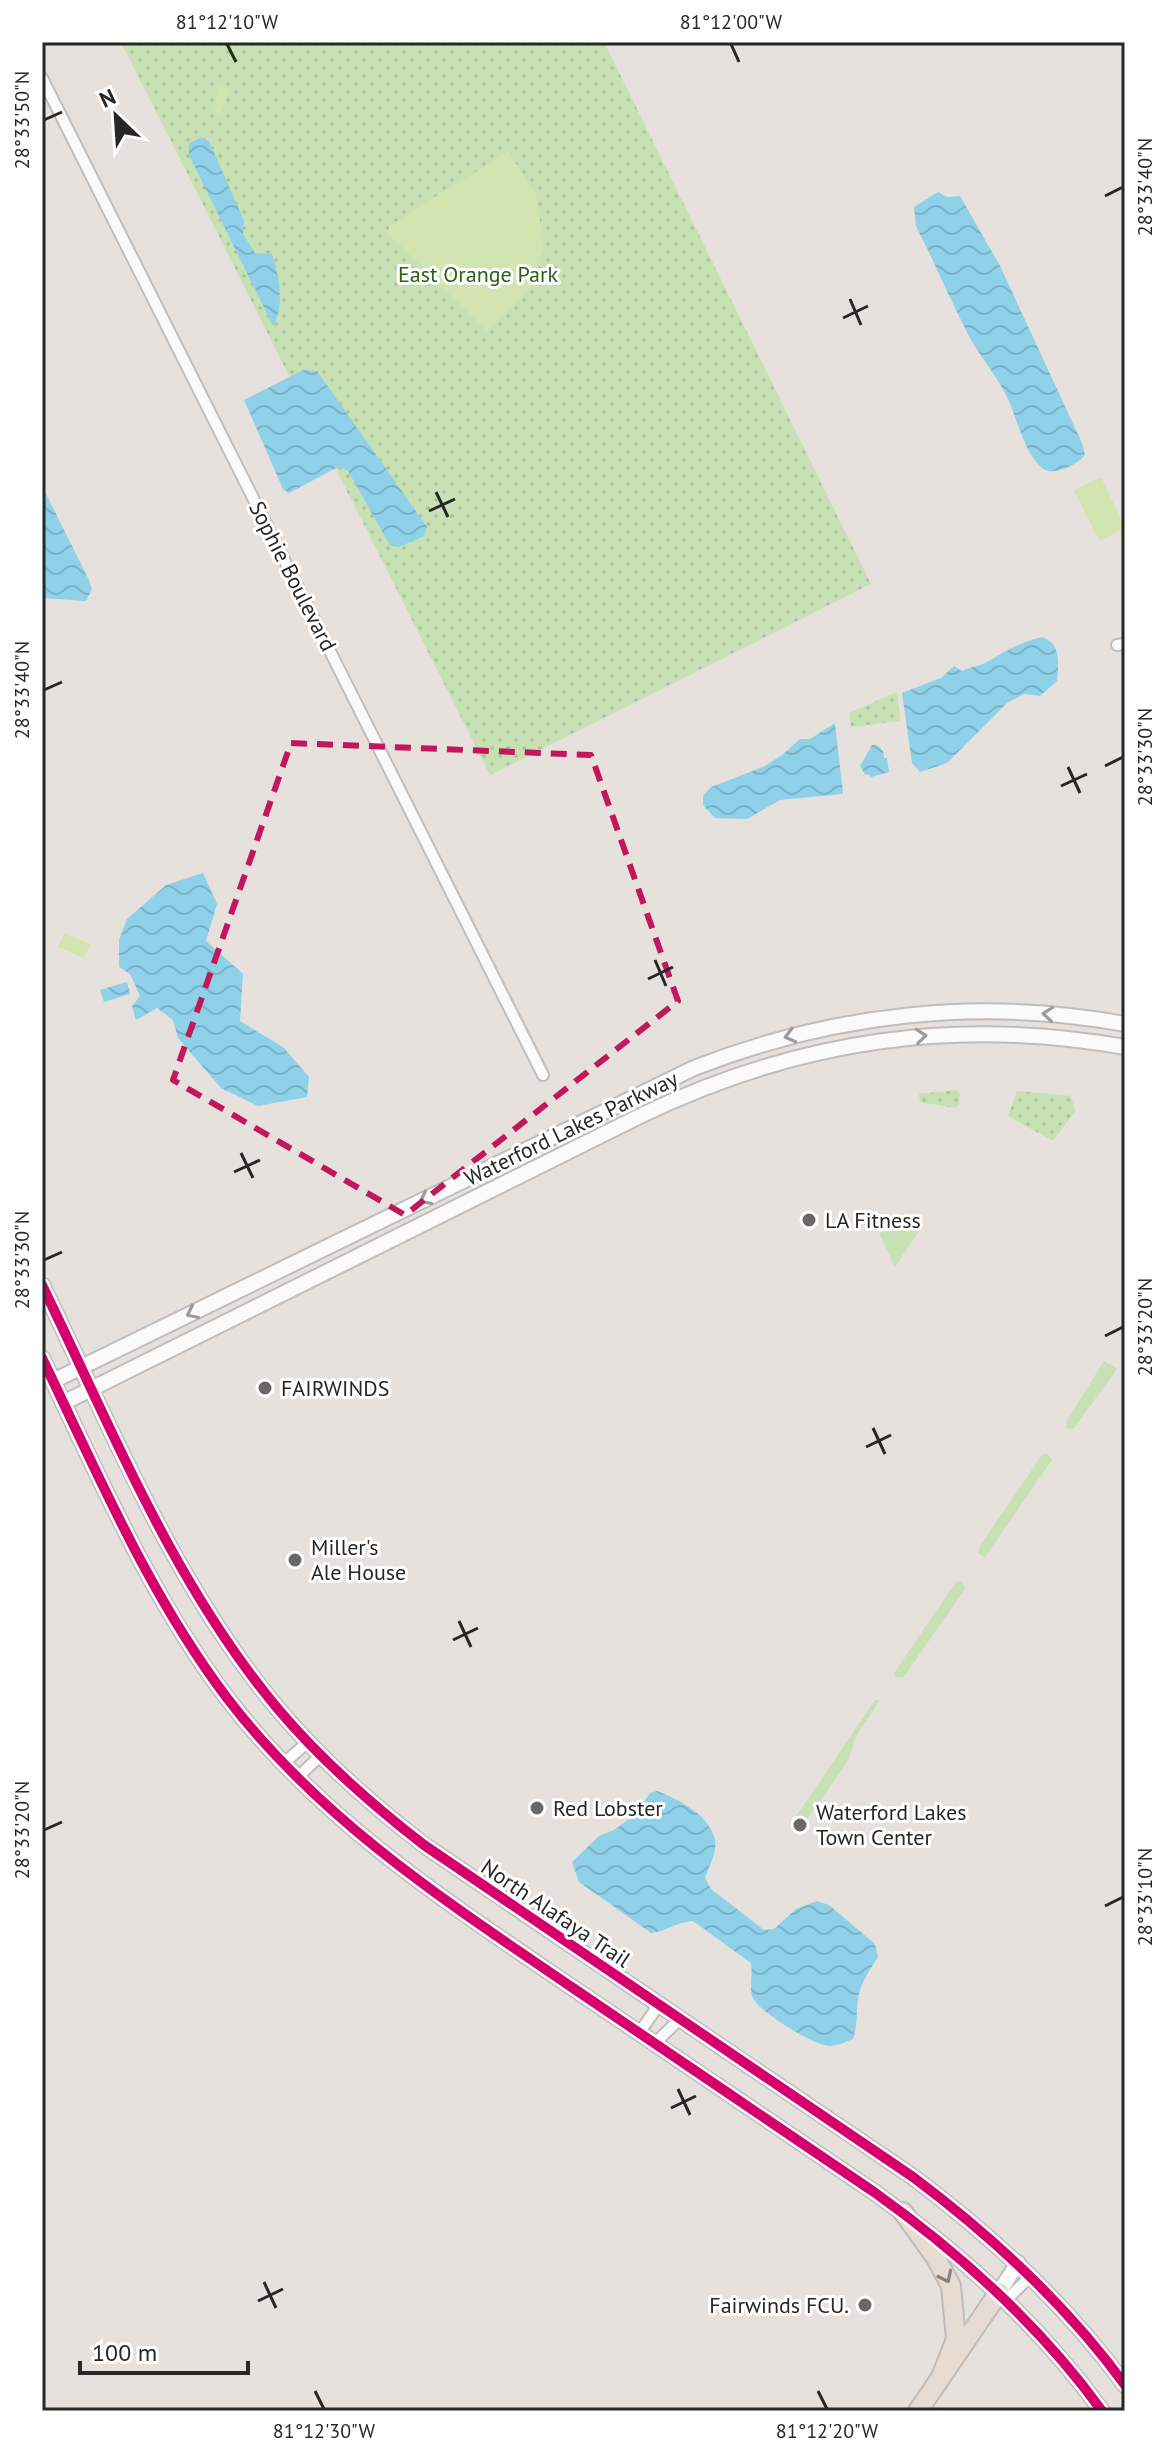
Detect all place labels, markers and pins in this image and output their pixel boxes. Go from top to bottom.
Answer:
place label: LA Fitness [825,1206,921,1234]
marker: LA Fitness [800,1211,818,1229]
place label: FAIRWINDS [281,1374,389,1402]
marker: FAIRWINDS [256,1379,274,1397]
place label: Miller's Ale House [311,1533,406,1586]
marker: Miller's Ale House [286,1551,304,1569]
place label: Red Lobster [553,1794,663,1822]
place label: Waterford Lakes Town Center [816,1798,966,1851]
marker: Red Lobster [528,1799,546,1817]
marker: Waterford Lakes Town Center [791,1816,809,1834]
place label: Fairwinds FCU. [709,2291,849,2319]
marker: Fairwinds FCU. [856,2296,874,2314]

